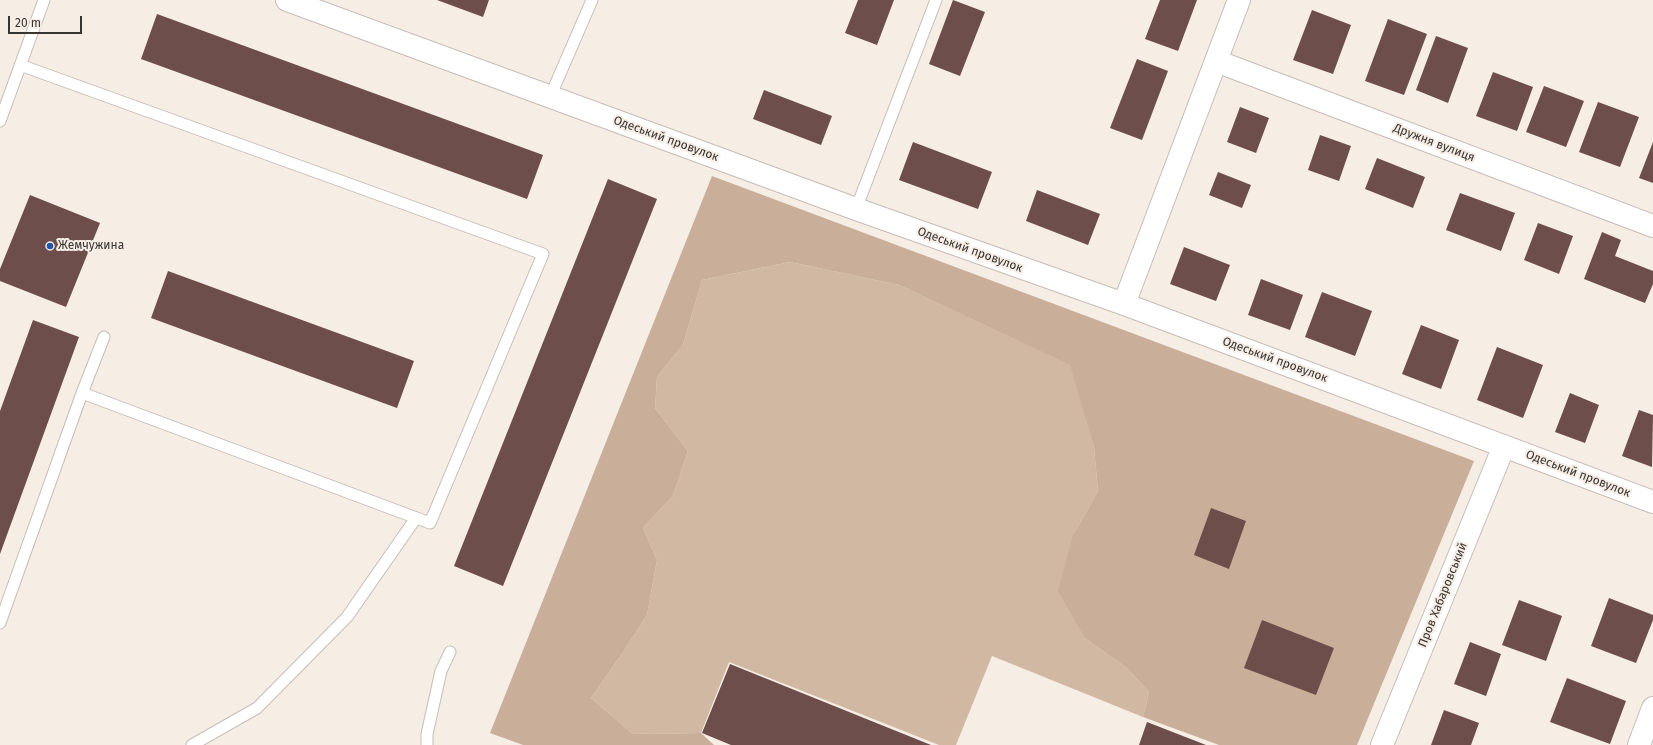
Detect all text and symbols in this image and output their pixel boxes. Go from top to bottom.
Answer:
scale bar [10,8,84,34]
text: 20 m [15,16,41,30]
street label: Одеський провулок [611,113,721,165]
street label: Дружня вулиця [1391,121,1477,165]
street label: Одеський провулок [915,224,1025,276]
place label: Жемчужина [58,239,124,253]
marker: Жемчужина [45,241,55,251]
street label: Одеський провулок [1220,334,1330,386]
street label: Одеський провулок [1524,447,1632,501]
street label: Пров Хабаровський [1415,540,1471,650]

